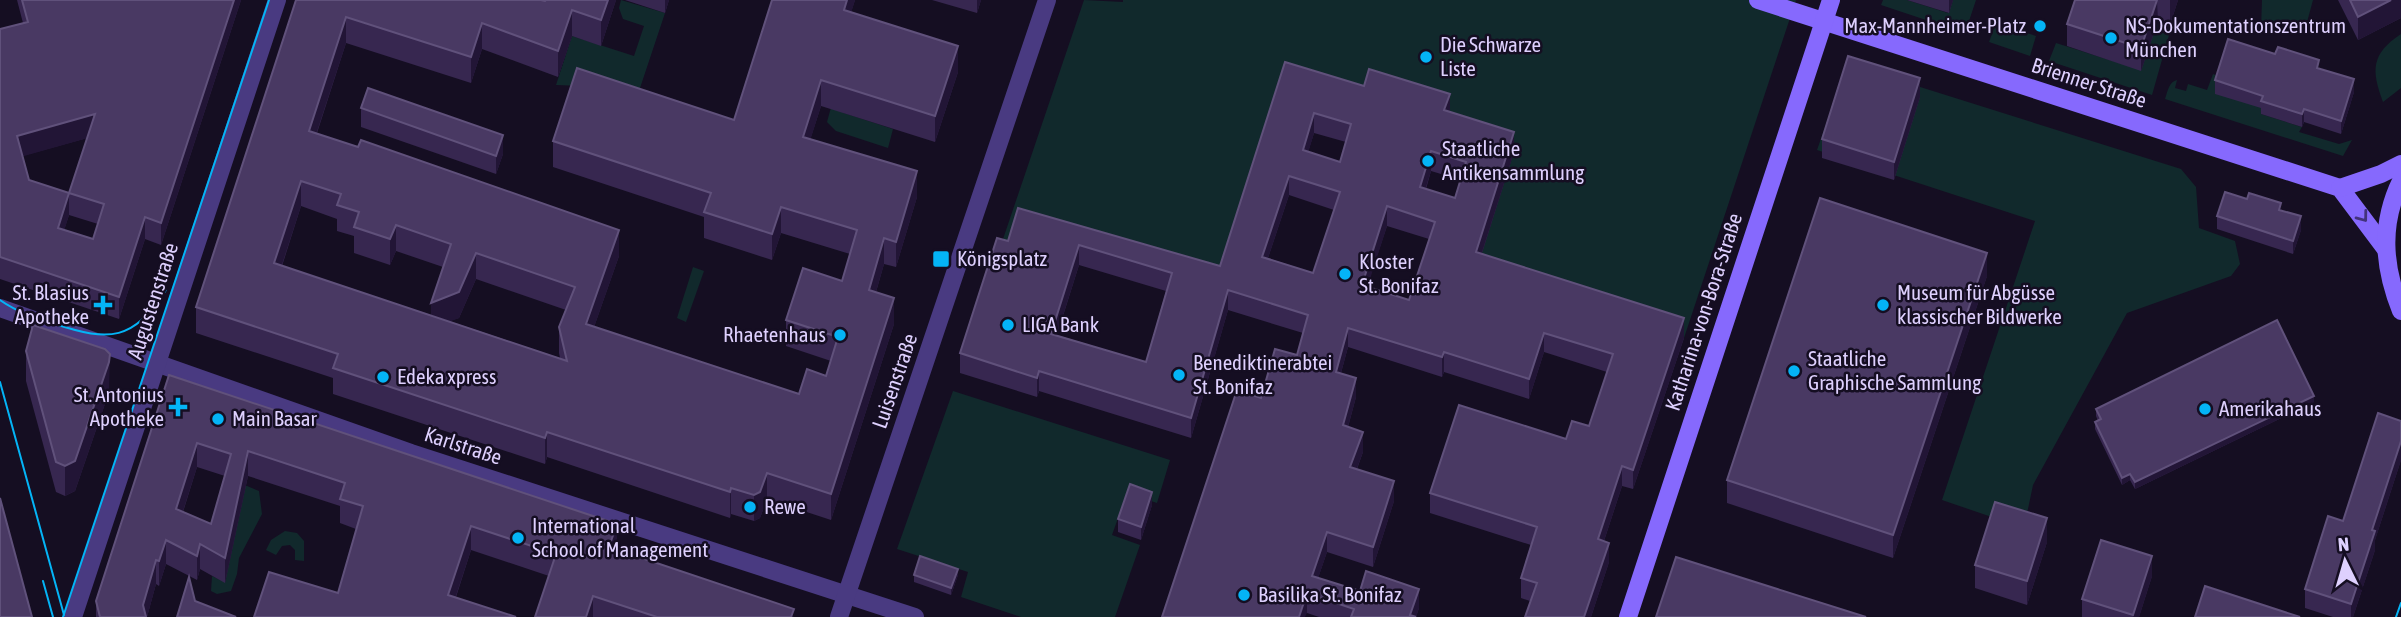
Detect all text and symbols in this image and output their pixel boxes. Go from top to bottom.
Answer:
place label: Max-Mannheimer-Platz [1844,13,2026,37]
place label: NS-Dokumentationszentrum München [2125,13,2346,61]
marker: Max-Mannheimer-Platz [2032,18,2048,34]
marker: NS-Dokumentationszentrum München [2103,30,2119,46]
place label: Die Schwarze Liste [1440,32,1541,80]
marker: Die Schwarze Liste [1418,49,1434,65]
street label: Brienner Straße [2029,52,2150,112]
place label: Staatliche Antikensammlung [1442,136,1584,184]
marker: Staatliche Antikensammlung [1420,153,1436,169]
street label: Katharina-von-Bora-Straße [1660,210,1746,413]
one-way arrow [2355,210,2368,222]
street label: Augustenstraße [122,239,182,362]
place label: Königsplatz [957,246,1048,270]
marker: Königsplatz [931,249,951,269]
place label: Kloster St. Bonifaz [1359,249,1439,297]
marker: Kloster St. Bonifaz [1337,266,1353,282]
place label: St. Blasius Apotheke [12,280,89,328]
place label: Museum für Abgüsse klassischer Bildwerke [1897,280,2062,328]
marker: St. Blasius Apotheke [95,297,111,313]
marker: Museum für Abgüsse klassischer Bildwerke [1875,297,1891,313]
place label: LIGA Bank [1022,312,1099,336]
marker: LIGA Bank [1000,317,1016,333]
place label: Rhaetenhaus [723,322,826,346]
marker: Rhaetenhaus [832,327,848,343]
street label: Luisenstraße [867,330,921,431]
place label: Staatliche Graphische Sammlung [1808,346,1981,394]
place label: Benediktinerabtei St. Bonifaz [1193,350,1332,398]
marker: Staatliche Graphische Sammlung [1786,363,1802,379]
place label: Edeka xpress [397,364,496,388]
marker: Benediktinerabtei St. Bonifaz [1171,367,1187,383]
marker: Edeka xpress [375,369,391,385]
place label: St. Antonius Apotheke [74,382,164,430]
place label: Amerikahaus [2219,396,2321,420]
marker: St. Antonius Apotheke [170,399,186,415]
marker: Amerikahaus [2197,401,2213,417]
place label: Main Basar [232,406,318,430]
marker: Main Basar [210,411,226,427]
street label: Karlstraße [422,421,505,469]
place label: Rewe [764,494,806,518]
marker: Rewe [742,499,758,515]
place label: International School of Management [532,513,708,561]
north arrow [2310,526,2380,596]
marker: International School of Management [510,530,526,546]
text: N [2337,533,2350,556]
place label: Basilika St. Bonifaz [1258,582,1402,606]
marker: Basilika St. Bonifaz [1236,587,1252,603]

